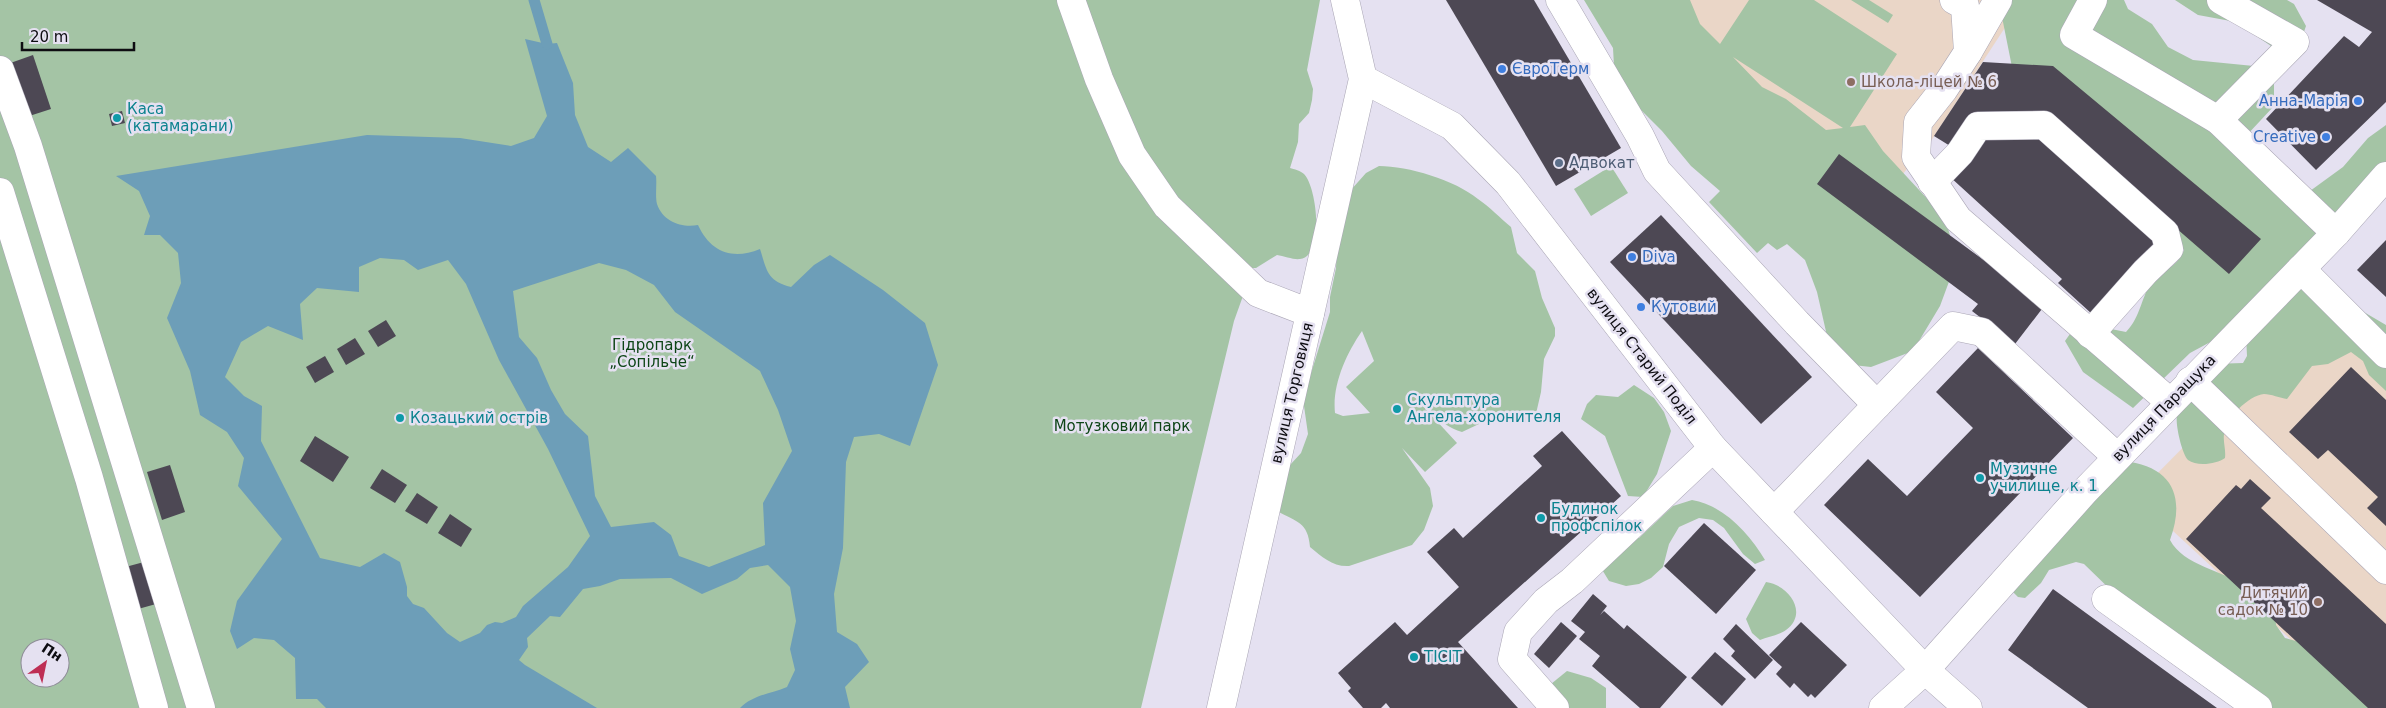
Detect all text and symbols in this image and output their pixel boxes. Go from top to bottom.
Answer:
scale bar [22,20,135,52]
text: 20 m [30,28,68,46]
place label: ЄвроТерм [1512,60,1589,78]
marker: ЄвроТерм [1496,63,1508,75]
place label: Школа-ліцей № 6 [1861,73,1997,91]
marker: Школа-ліцей № 6 [1845,76,1857,88]
place label: Анна-Марія [2259,92,2348,110]
marker: Анна-Марія [2352,95,2364,107]
place label: Каса (катамарани) [127,100,234,135]
marker: Каса (катамарани) [111,112,123,124]
place label: Creative [2253,128,2316,146]
marker: Creative [2320,131,2332,143]
place label: Адвокат [1569,154,1635,172]
marker: Адвокат [1553,157,1565,169]
place label: Diva [1642,248,1676,266]
marker: Diva [1626,251,1638,263]
street label: вулиця Старий Поділ [1583,284,1701,428]
place label: Кутовий [1651,298,1717,316]
marker: Кутовий [1635,301,1647,313]
street label: вулиця Торговиця [1267,321,1317,465]
park label: Гідропарк „Сопільче“ [609,336,695,371]
street label: вулиця Паращука [2108,351,2220,465]
place label: Скульптура Ангела-хоронителя [1407,391,1561,426]
marker: Скульптура Ангела-хоронителя [1391,403,1403,415]
place label: Козацький острів [410,409,548,427]
marker: Козацький острів [394,412,406,424]
park label: Мотузковий парк [1054,417,1190,435]
place label: Музичне училище, к. 1 [1990,460,2098,495]
marker: Музичне училище, к. 1 [1974,472,1986,484]
place label: Будинок профспілок [1551,500,1642,535]
marker: Будинок профспілок [1535,512,1547,524]
place label: Дитячий садок № 10 [2218,584,2308,619]
marker: Дитячий садок № 10 [2312,596,2324,608]
north arrow [20,638,70,688]
text: Пн [39,640,65,665]
place label: ТІСІТ [1423,648,1462,666]
marker: ТІСІТ [1408,651,1420,663]

